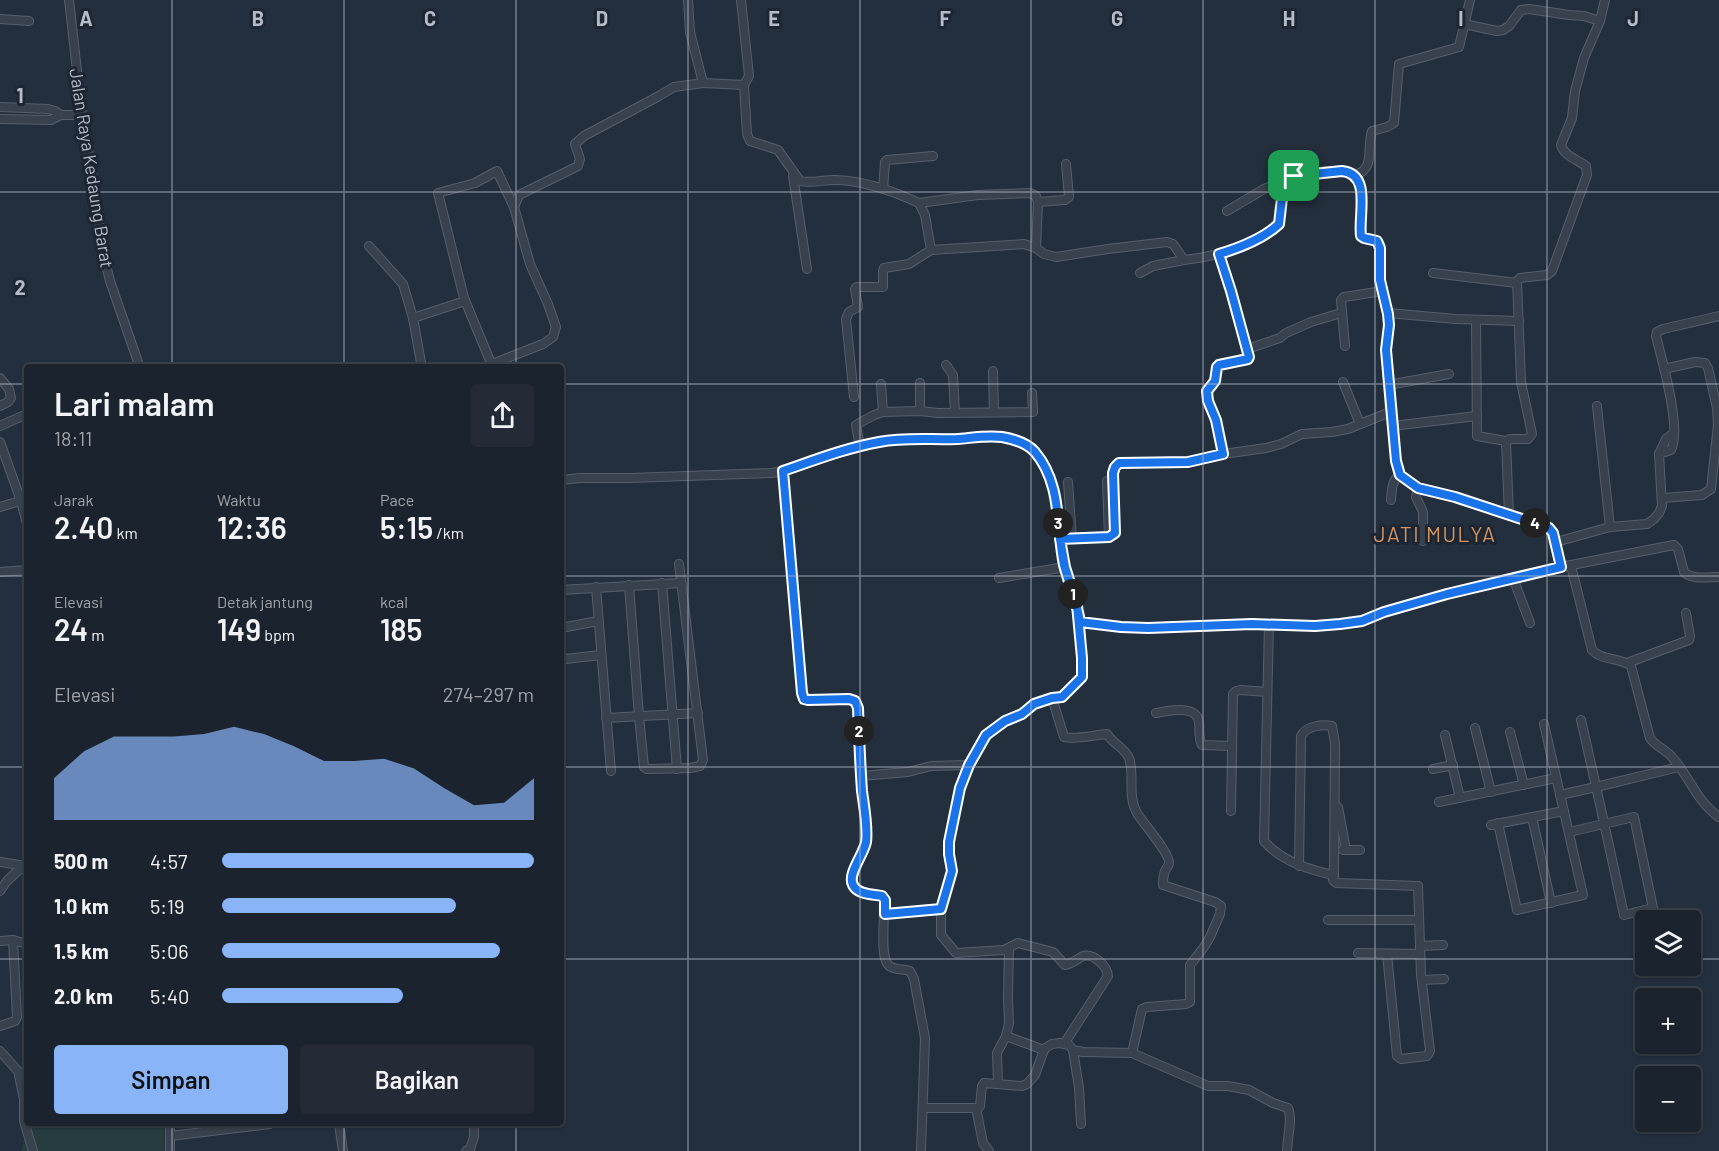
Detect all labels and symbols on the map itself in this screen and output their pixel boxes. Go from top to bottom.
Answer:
text: A [79,6,93,30]
text: B [252,6,264,30]
text: C [424,6,436,30]
text: D [596,6,608,30]
text: E [768,6,780,30]
text: F [939,6,951,30]
text: G [1111,6,1123,30]
text: H [1283,6,1295,30]
text: I [1458,6,1464,30]
text: J [1627,6,1639,30]
street label: Jalan Raya Kedaung Barat [65,67,119,269]
text: 1 [16,83,24,107]
pin [1268,150,1319,201]
text: 2 [14,275,26,299]
pin: 3 [1043,508,1073,538]
pin: 4 [1520,508,1550,538]
district label: JATI MULYA [1374,521,1496,546]
pin: 1 [1058,579,1088,609]
pin: 2 [844,716,874,746]

